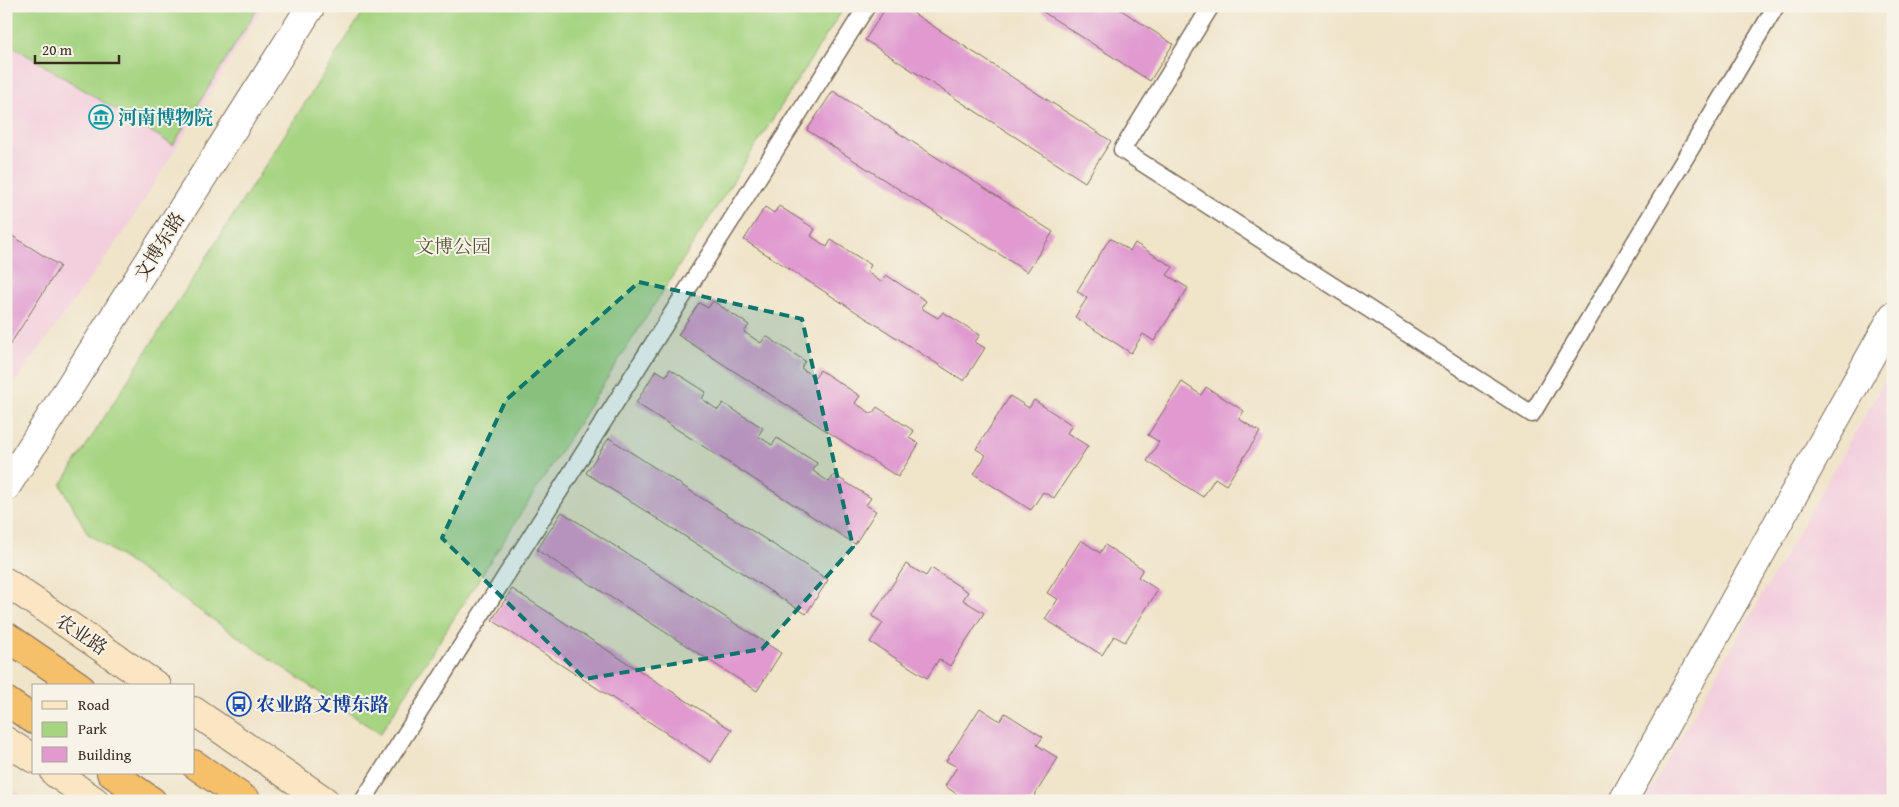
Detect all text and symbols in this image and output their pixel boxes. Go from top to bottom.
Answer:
scale bar [35,32,119,64]
text: 20 m [42,39,73,60]
place label: 河南博物院 [118,103,213,131]
museum icon: 河南博物院 [88,104,114,130]
street label: 文博东路 [127,206,191,286]
park label: 文博公园 [415,232,491,260]
street label: 农业路 [51,606,113,662]
legend [32,684,195,774]
place label: 农业路文博东路 [256,690,389,718]
bus stop icon: 农业路文博东路 [226,691,252,717]
text: Road [78,694,109,715]
text: Park [78,718,107,739]
text: Building [78,744,132,765]

